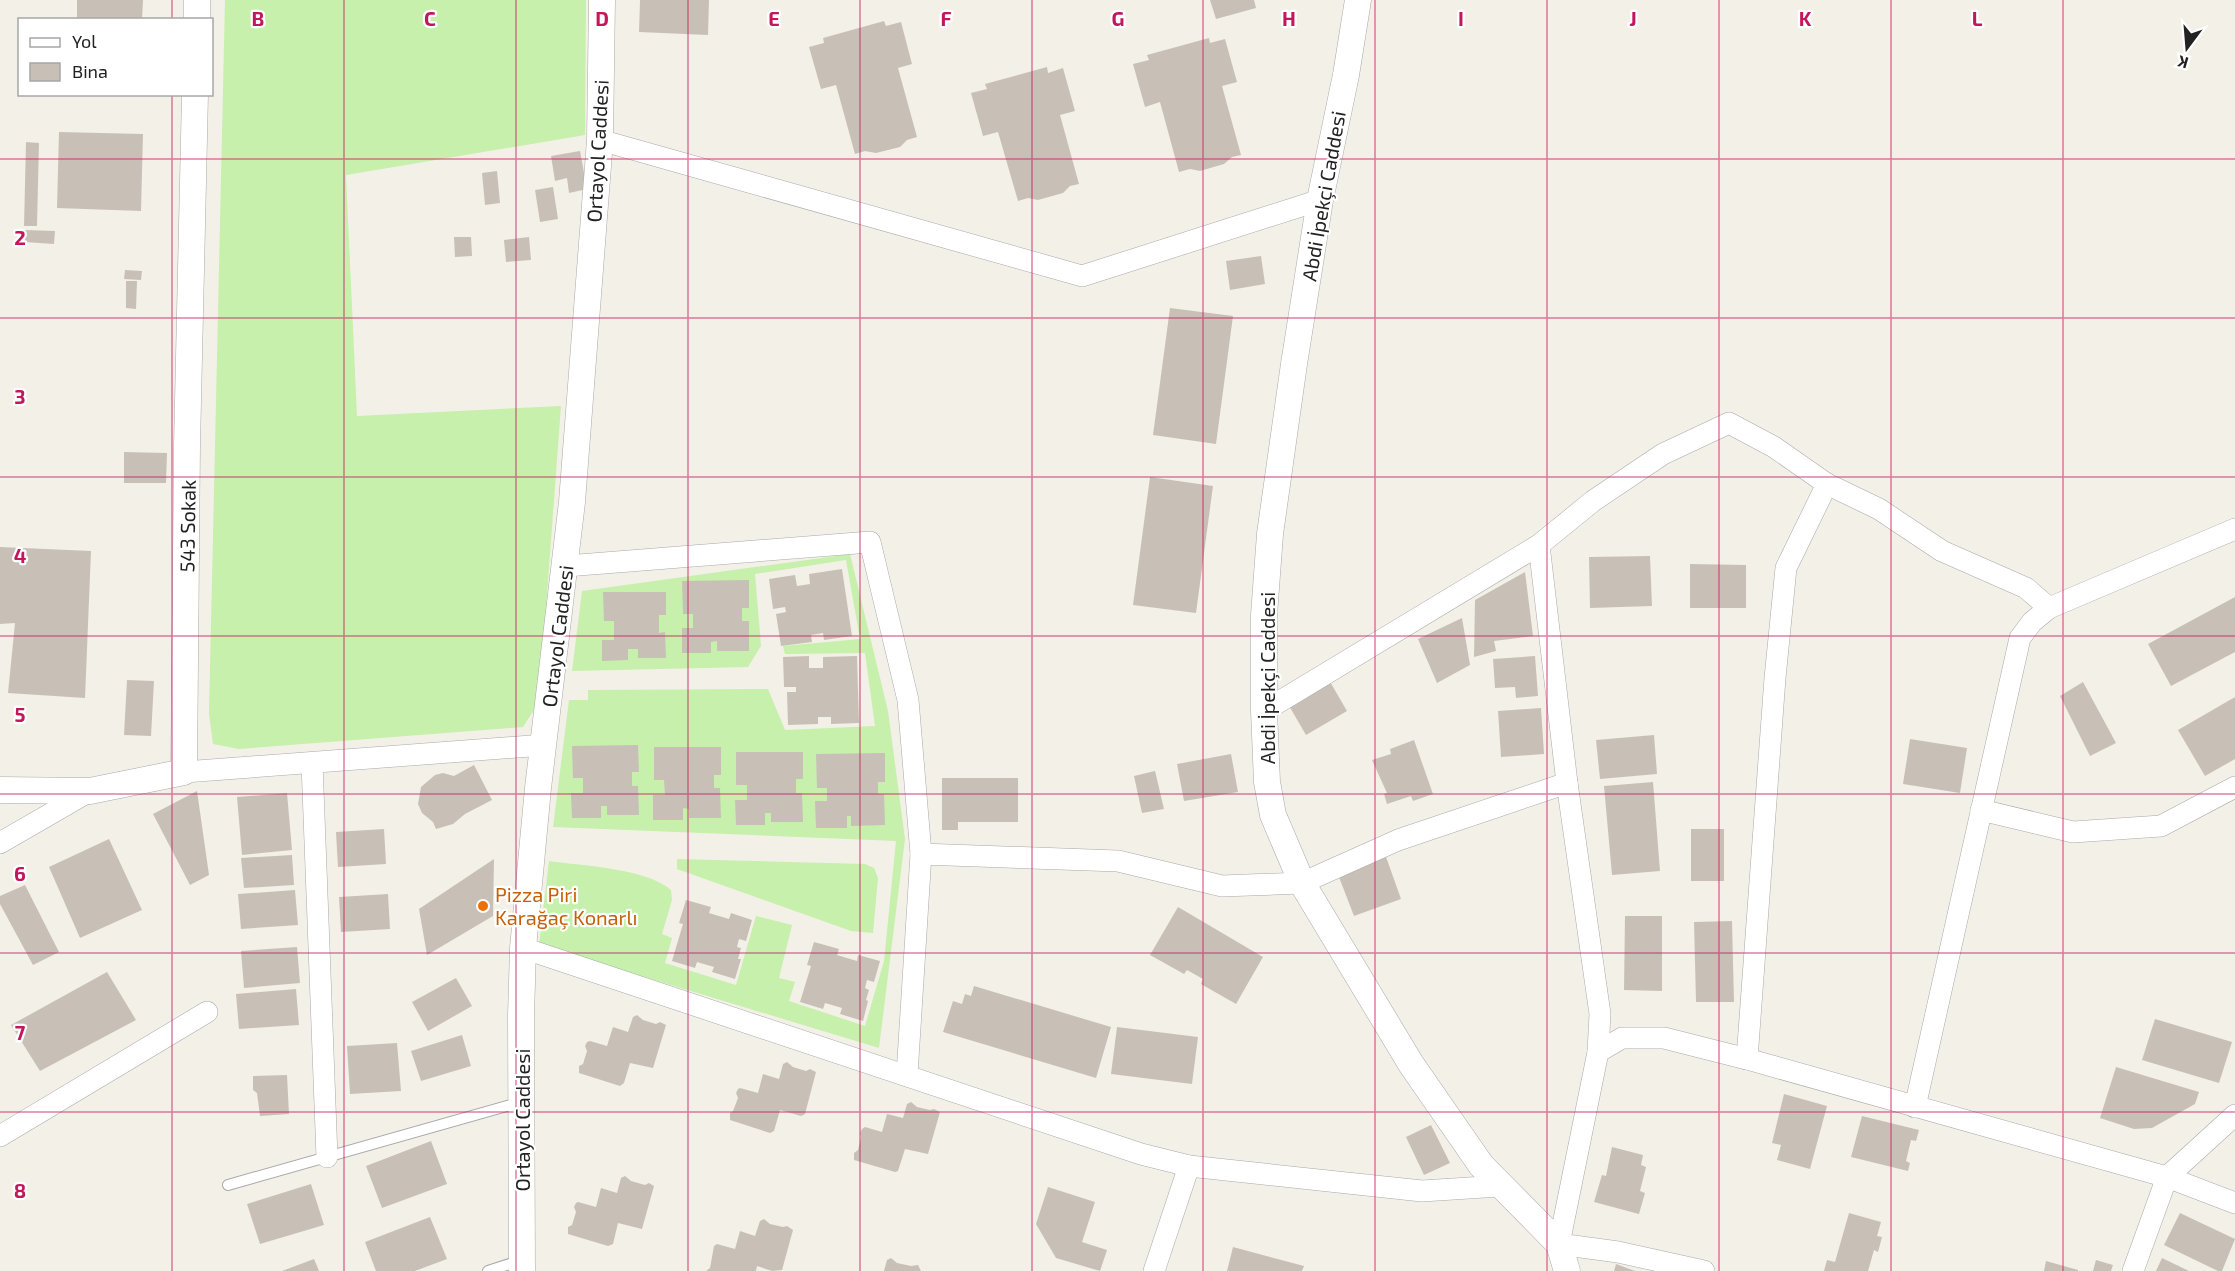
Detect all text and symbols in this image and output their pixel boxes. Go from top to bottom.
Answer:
text: B [252,6,264,30]
text: C [424,6,436,30]
text: D [595,6,609,30]
text: E [768,6,780,30]
text: F [940,6,952,30]
text: G [1112,6,1124,30]
text: H [1282,6,1296,30]
text: I [1458,6,1464,30]
text: J [1629,6,1637,30]
text: K [1799,6,1812,30]
text: L [1972,6,1983,30]
legend [18,18,213,96]
north arrow [2157,18,2217,78]
text: Yol [72,30,97,52]
text: K [2174,52,2190,73]
text: Bina [72,60,108,82]
street label: Ortayol Caddesi [581,79,613,223]
street label: Abdi İpekçi Caddesi [1296,109,1351,283]
text: 2 [14,225,26,249]
text: 3 [14,384,26,408]
street label: 543 Sokak [174,480,200,572]
text: 4 [14,543,27,567]
street label: Ortayol Caddesi [536,564,578,708]
street label: Abdi İpekçi Caddesi [1255,592,1280,764]
text: 5 [14,702,26,726]
text: 6 [14,861,26,885]
place label: Pizza Piri Karağaç Konarlı [495,882,638,930]
marker: Pizza Piri Karağaç Konarlı [476,899,490,913]
text: 7 [15,1020,26,1044]
street label: Ortayol Caddesi [510,1049,534,1191]
text: 8 [14,1178,26,1202]

